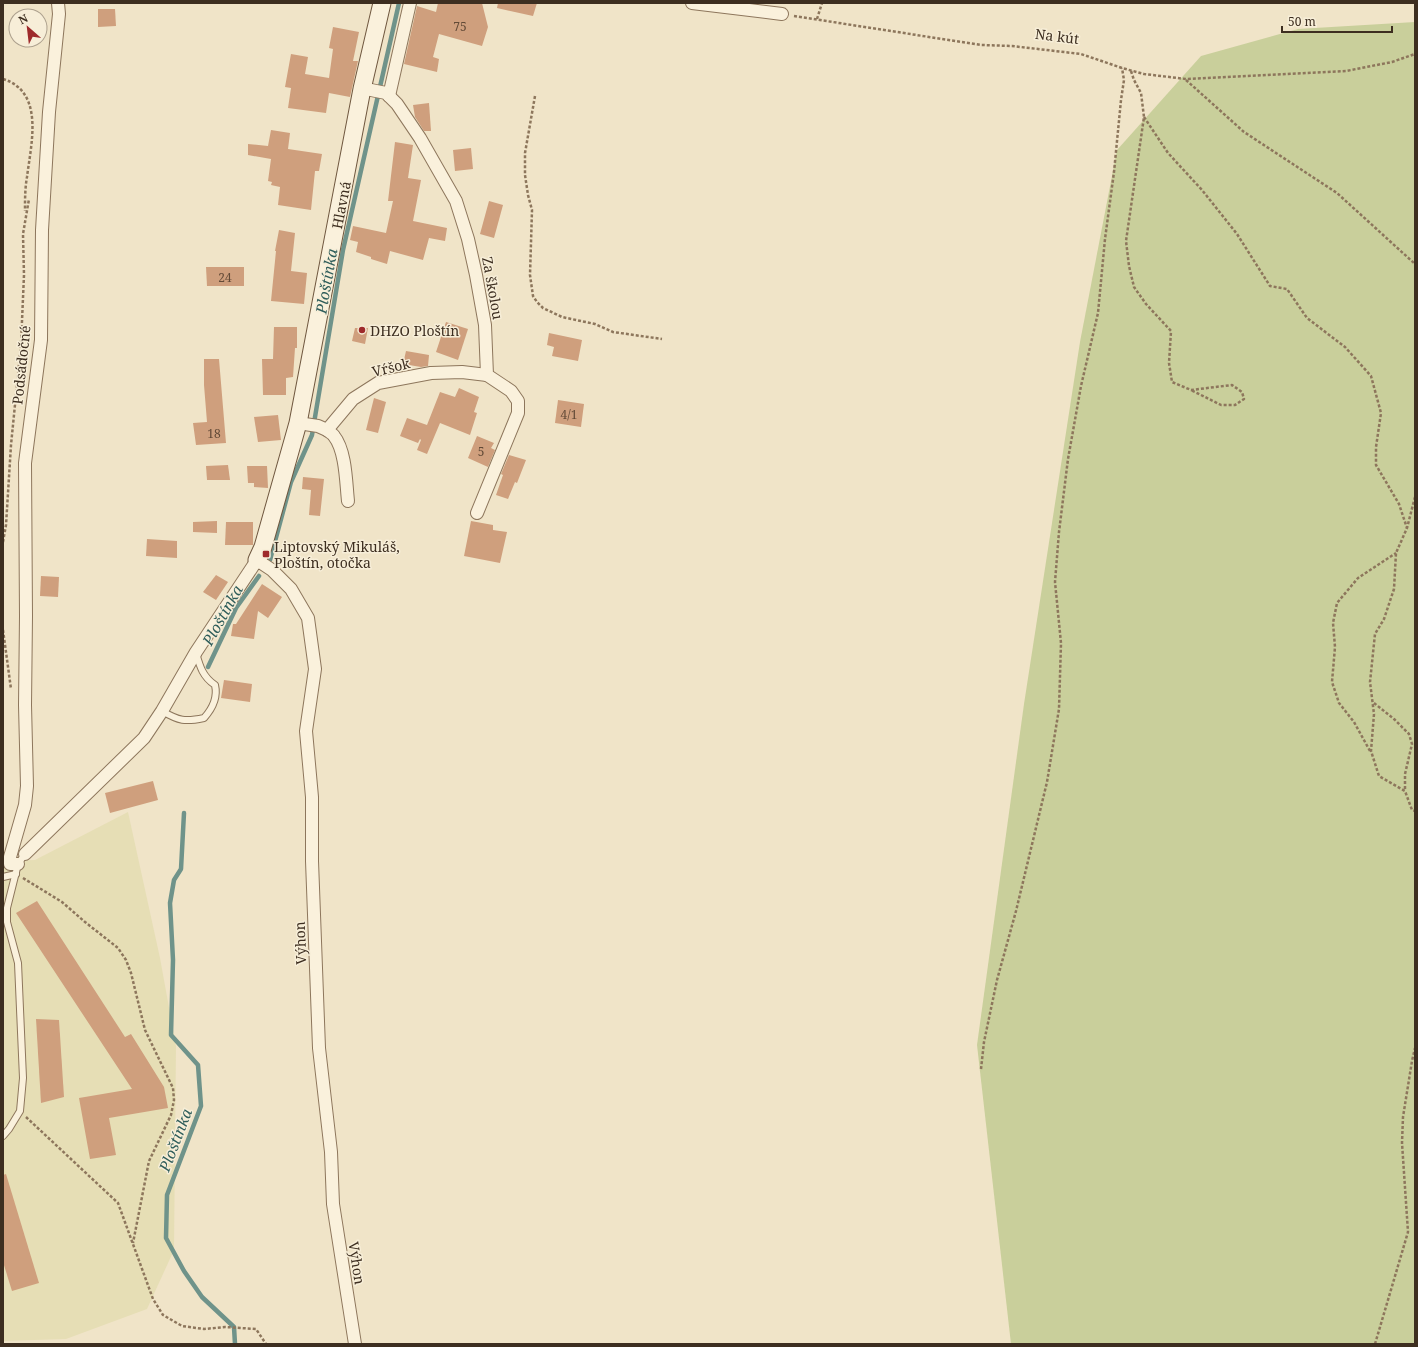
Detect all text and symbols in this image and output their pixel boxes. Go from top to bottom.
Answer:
north arrow [8,8,48,48]
scale bar [1282,8,1392,34]
text: N [16,10,31,27]
text: 50 m [1288,13,1316,30]
house number: 75 [453,18,467,35]
street label: Na kút [1034,24,1080,48]
street label: Hlavná [327,179,355,231]
water label: Ploštínka [310,247,342,316]
street label: Za školou [478,255,508,321]
house number: 24 [218,269,232,286]
place label: DHZO Ploštín [370,321,459,340]
street label: Podsádočné [7,325,35,405]
marker: DHZO Ploštín [357,325,367,335]
street label: Vŕšok [370,353,413,381]
house number: 4/1 [561,406,577,423]
house number: 18 [207,425,221,442]
house number: 5 [478,443,484,460]
place label: Liptovský Mikuláš, Ploštín, otočka [274,537,400,572]
marker: Liptovský Mikuláš, Ploštín, otočka [261,549,271,559]
water label: Ploštínka [197,581,247,649]
street label: Výhon [290,921,310,965]
water label: Ploštínka [154,1105,196,1175]
street label: Výhon [344,1240,370,1286]

